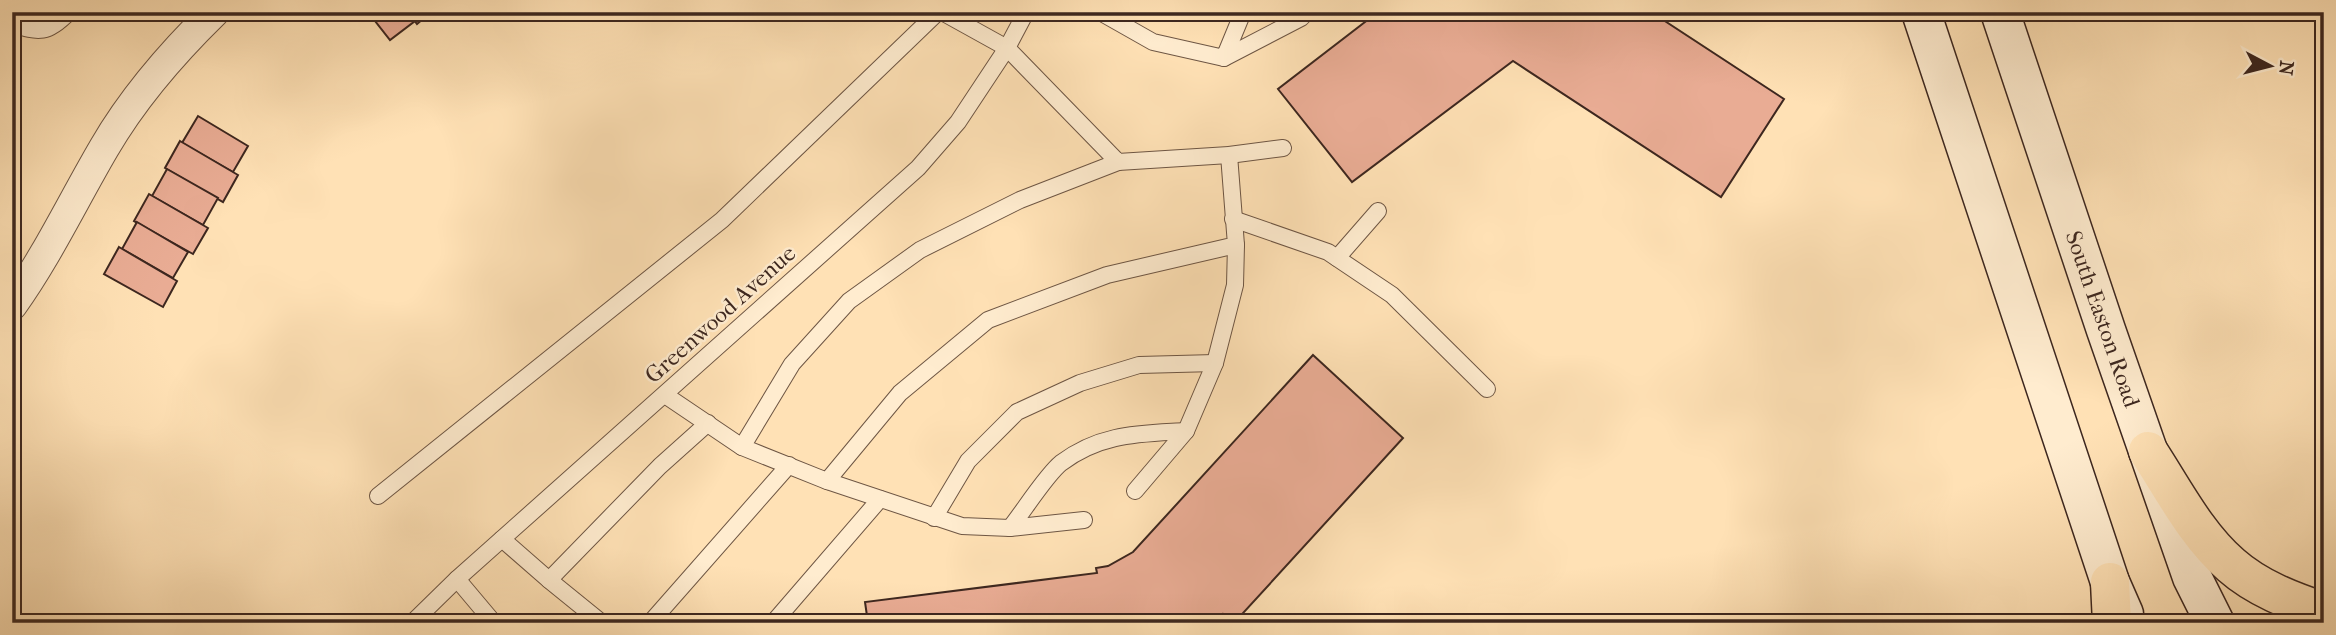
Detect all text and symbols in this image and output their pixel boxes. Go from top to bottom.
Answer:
north arrow [2234,32,2304,102]
text: N [2274,59,2298,77]
street label: South Easton Road [2060,227,2146,411]
street label: Greenwood Avenue [639,240,801,389]

